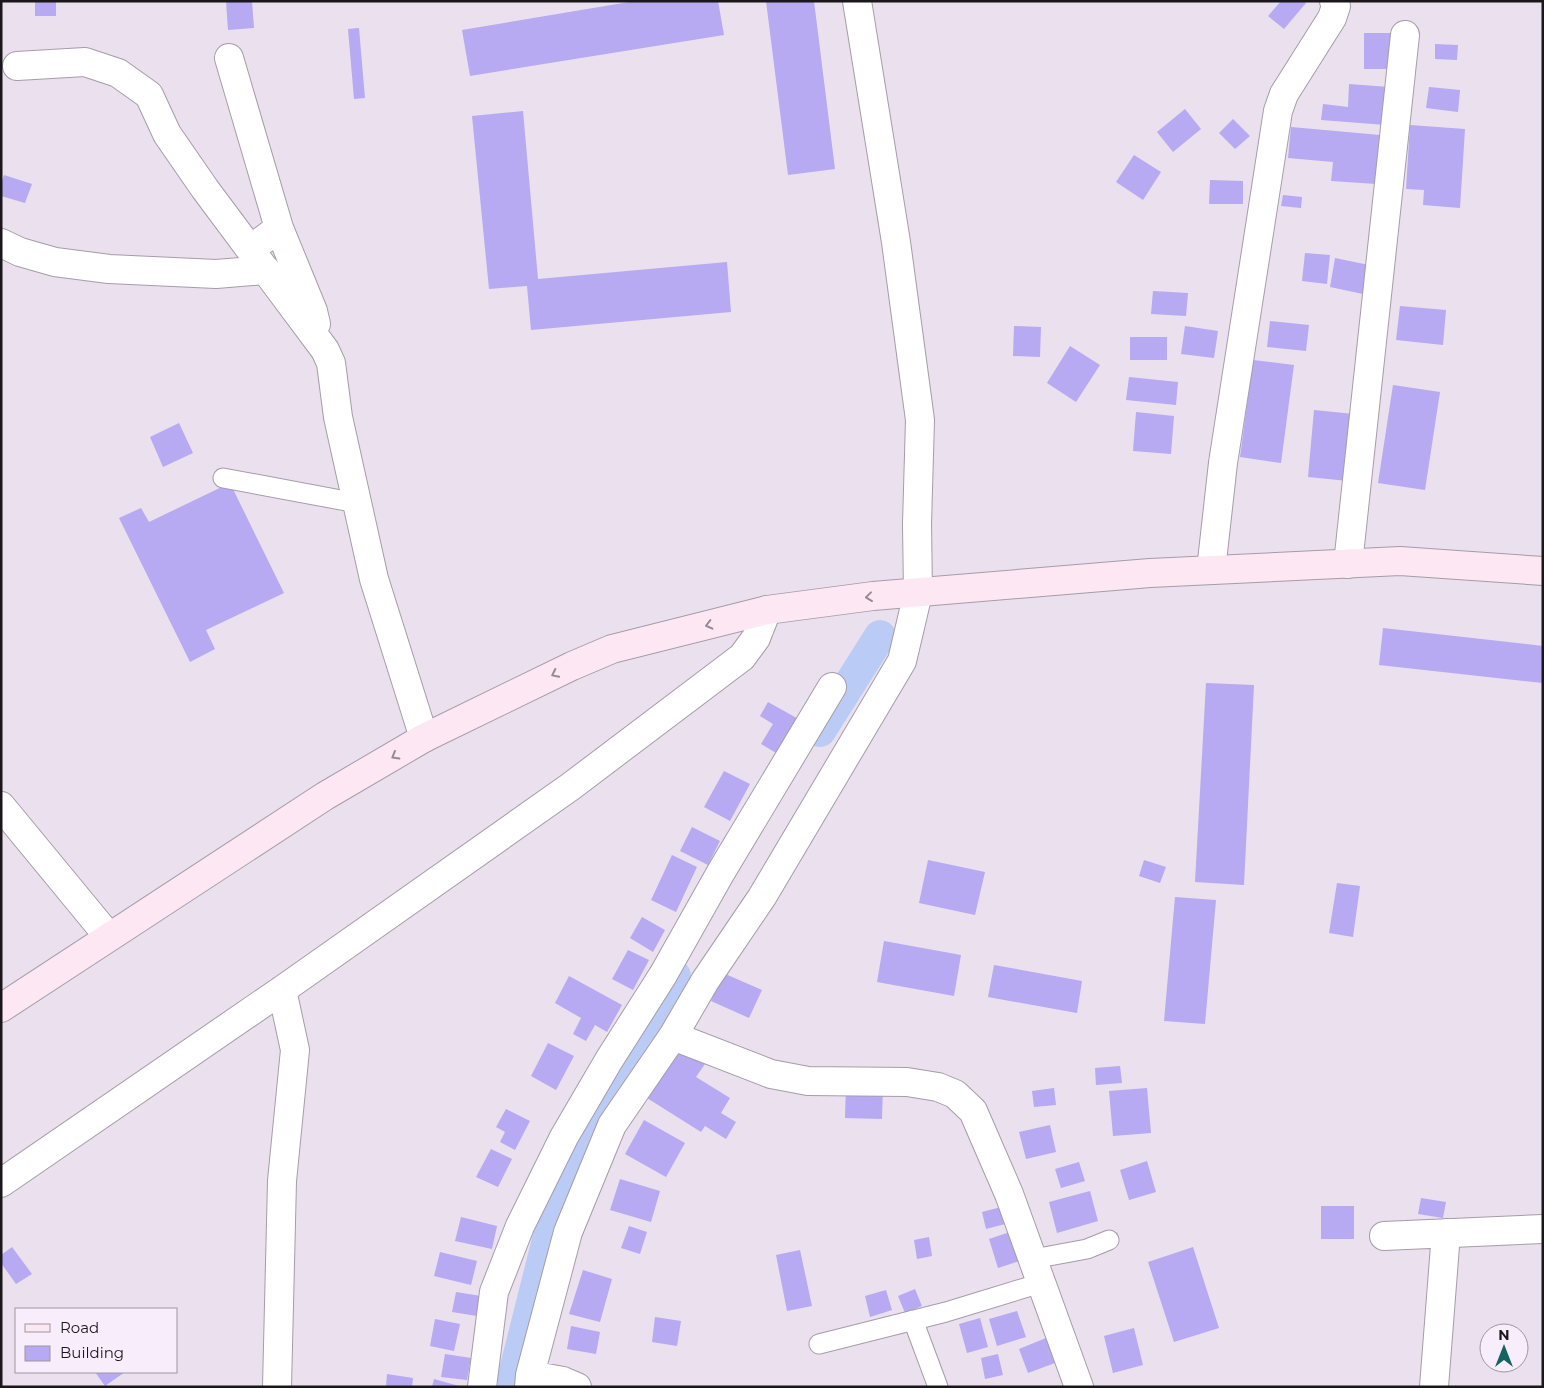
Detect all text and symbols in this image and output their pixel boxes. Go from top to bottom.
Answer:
one-way arrow [865,591,873,602]
one-way arrow [706,619,714,629]
one-way arrow [551,668,560,678]
one-way arrow [391,749,400,759]
legend [15,1308,178,1373]
text: Road [60,1318,99,1337]
north arrow [1479,1323,1529,1373]
text: N [1498,1326,1510,1344]
text: Building [60,1343,124,1362]

